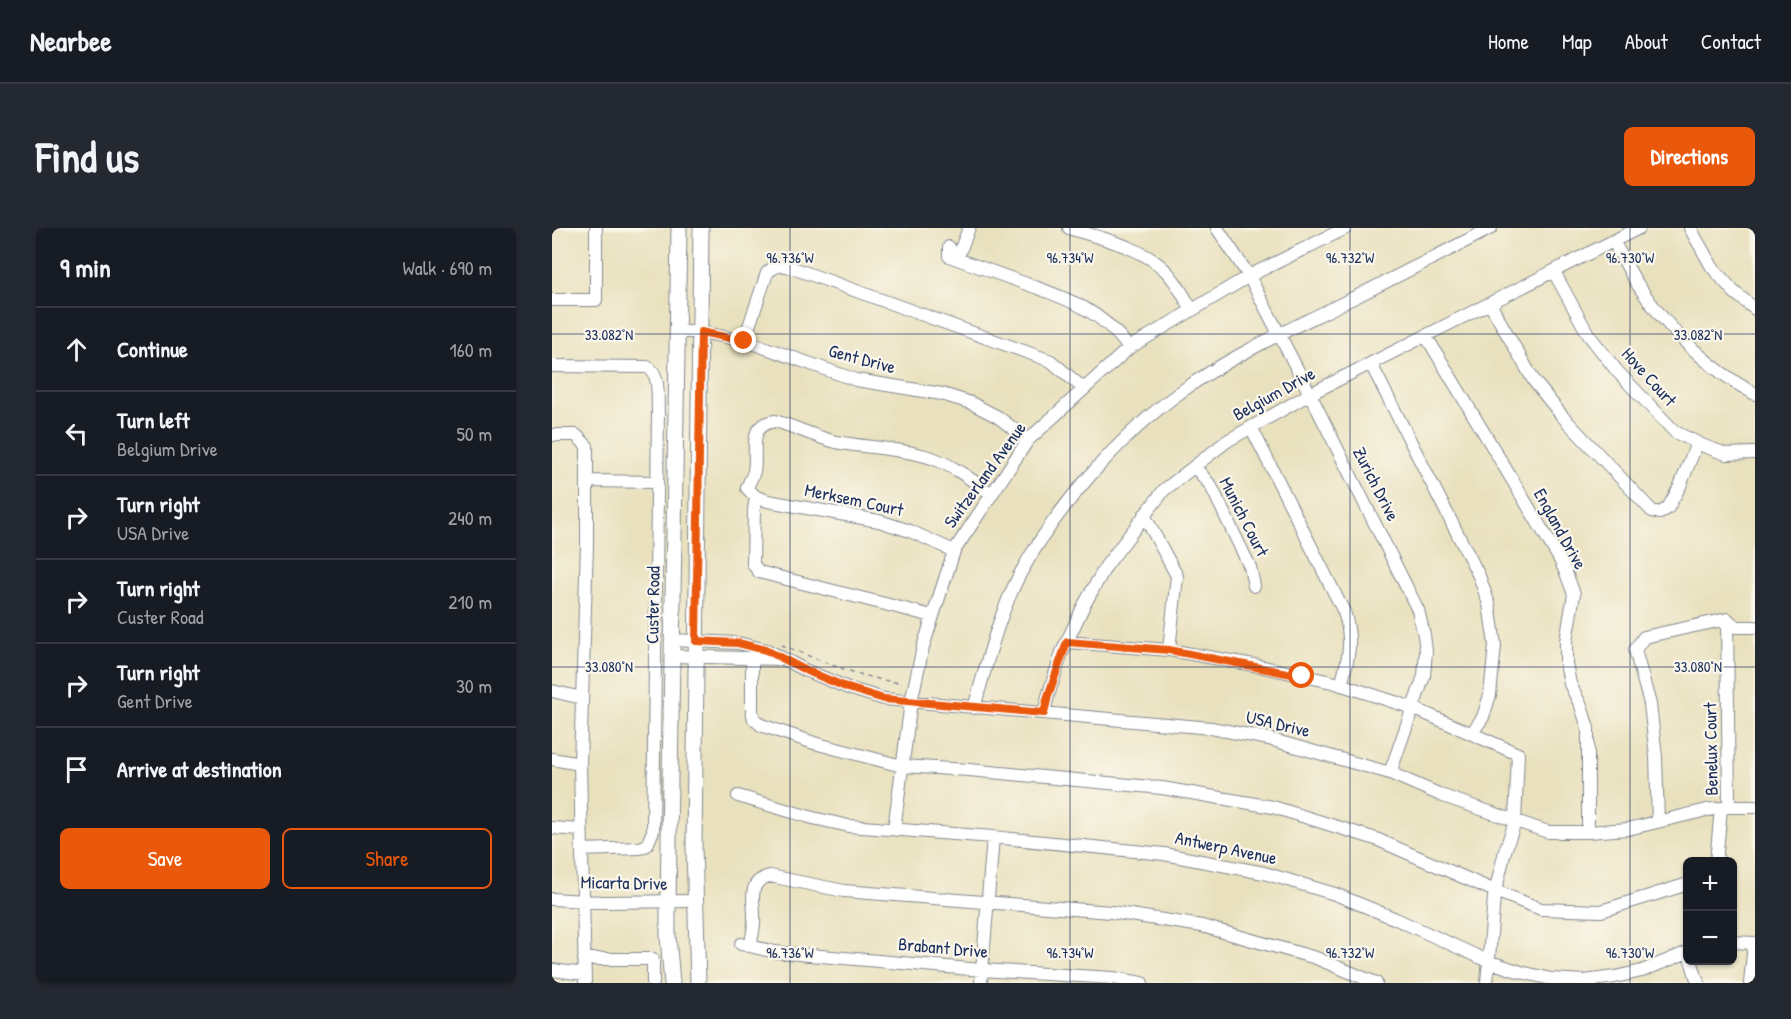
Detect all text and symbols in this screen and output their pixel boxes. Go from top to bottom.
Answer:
text: Nearbee [30,22,112,60]
text: Home [1488,27,1529,56]
text: Map [1562,27,1592,56]
text: About [1625,27,1668,56]
text: Contact [1701,27,1761,56]
button: Directions [1624,127,1755,186]
text: Find us [36,128,139,185]
text: 96.736°W [766,247,815,268]
text: 96.734°W [1046,247,1094,268]
text: 96.732°W [1326,247,1375,268]
text: 96.730°W [1606,247,1655,268]
text: 9 min [60,250,111,285]
text: Walk · 690 m [403,254,492,281]
text: 33.082°N [585,324,633,345]
text: 33.082°N [1674,324,1722,345]
route end [730,327,756,353]
icon: ahead [60,333,93,366]
text: Continue [117,334,188,364]
text: 160 m [450,336,492,363]
street label: Gent Drive [826,338,898,379]
street label: Hove Court [1616,342,1683,412]
street label: Belgium Drive [1228,361,1319,426]
text: Turn left [117,405,190,435]
icon: left [60,417,93,450]
street label: Switzerland Avenue [938,417,1032,533]
text: 50 m [456,420,492,447]
text: Belgium Drive [117,435,218,462]
street label: Zurich Drive [1347,443,1406,525]
street label: Munich Court [1214,473,1276,562]
street label: Merksem Court [803,477,906,522]
street label: England Drive [1528,484,1593,574]
text: Turn right [117,489,200,519]
icon: right [60,501,93,534]
text: 240 m [448,504,492,531]
text: USA Drive [117,519,189,546]
street label: Custer Road [639,566,666,644]
text: Turn right [117,573,200,603]
icon: right [60,585,93,618]
text: 210 m [448,588,492,615]
text: Custer Road [117,603,204,630]
text: 33.080°N [585,656,633,677]
text: 33.080°N [1674,656,1722,677]
text: Turn right [117,657,200,687]
route start [1288,662,1314,688]
icon: right [60,669,93,702]
text: 30 m [456,672,492,699]
text: Gent Drive [117,687,193,714]
street label: Benelux Court [1697,701,1724,796]
street label: USA Drive [1244,704,1313,743]
icon: arrive [60,753,93,786]
text: Arrive at destination [117,754,282,784]
street label: Antwerp Avenue [1173,825,1279,870]
button: Save [60,828,270,889]
button: Share [282,828,492,889]
map controls [1683,857,1737,965]
button: + [1683,857,1737,911]
street label: Micarta Drive [580,869,668,896]
button: − [1683,911,1737,965]
street label: Brabant Drive [897,931,989,964]
text: 96.736°W [766,942,815,963]
text: 96.734°W [1046,942,1094,963]
text: 96.732°W [1326,942,1375,963]
text: 96.730°W [1606,942,1655,963]

